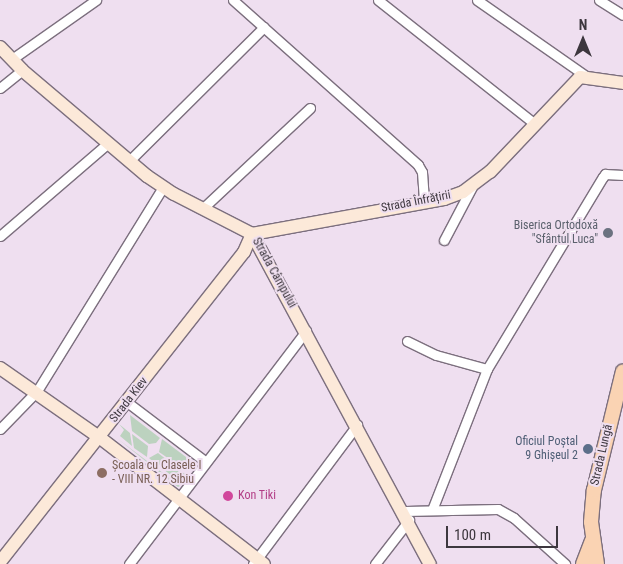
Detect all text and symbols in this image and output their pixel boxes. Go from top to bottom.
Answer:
north arrow [558,15,608,65]
text: N [579,17,587,33]
street label: Strada Înfrățirii [380,188,452,216]
place label: Biserica Ortodoxă "Sfântul Luca" [514,219,598,247]
marker: Biserica Ortodoxă "Sfântul Luca" [602,227,614,239]
street label: Strada Câmpului [249,235,299,311]
street label: Strada Kiev [107,375,151,425]
street label: Strada Lungă [588,423,616,487]
place label: Oficiul Poștal 9 Ghișeul 2 [515,435,578,463]
marker: Oficiul Poștal 9 Ghișeul 2 [582,443,594,455]
place label: Școala cu Clasele I - VIII NR. 12 Sibiu [112,459,201,487]
marker: Școala cu Clasele I - VIII NR. 12 Sibiu [96,467,108,479]
place label: Kon Tiki [238,489,276,503]
marker: Kon Tiki [222,490,234,502]
scale bar [448,516,560,548]
text: 100 m [454,526,491,544]

